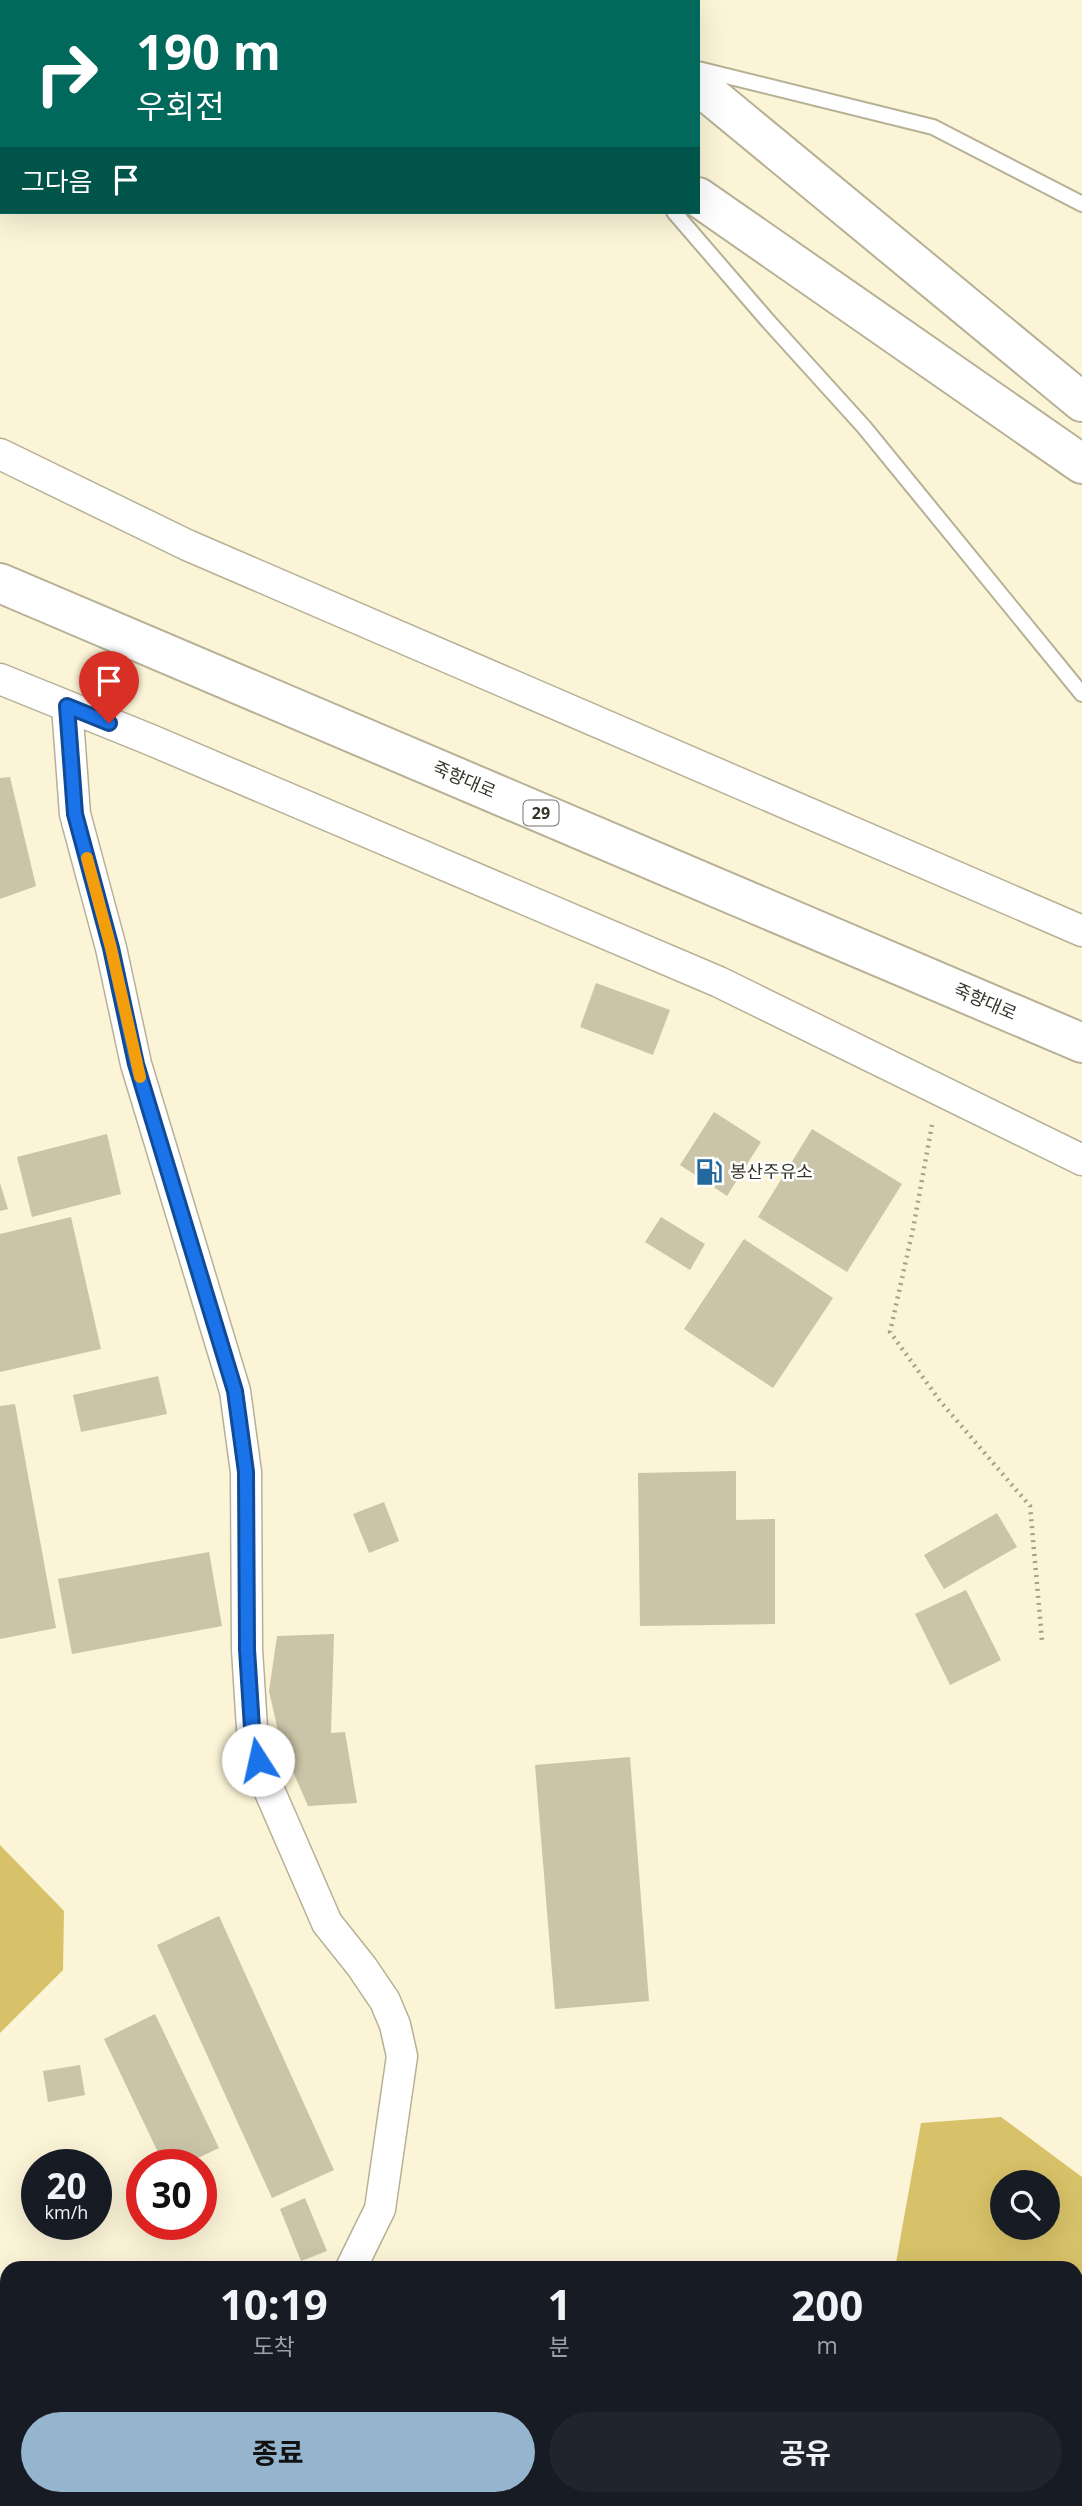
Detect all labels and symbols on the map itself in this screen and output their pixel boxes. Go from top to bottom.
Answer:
pin [79,651,139,723]
street label: 죽향대로 [429,755,500,803]
road number: 29 [524,800,558,826]
street label: 죽향대로 [950,977,1021,1025]
fuel station icon: 봉산주유소 [694,1157,724,1187]
place label: 봉산주유소 [730,1159,813,1183]
position arrow [221,1723,295,1797]
speed limit sign: 30 [126,2149,217,2240]

